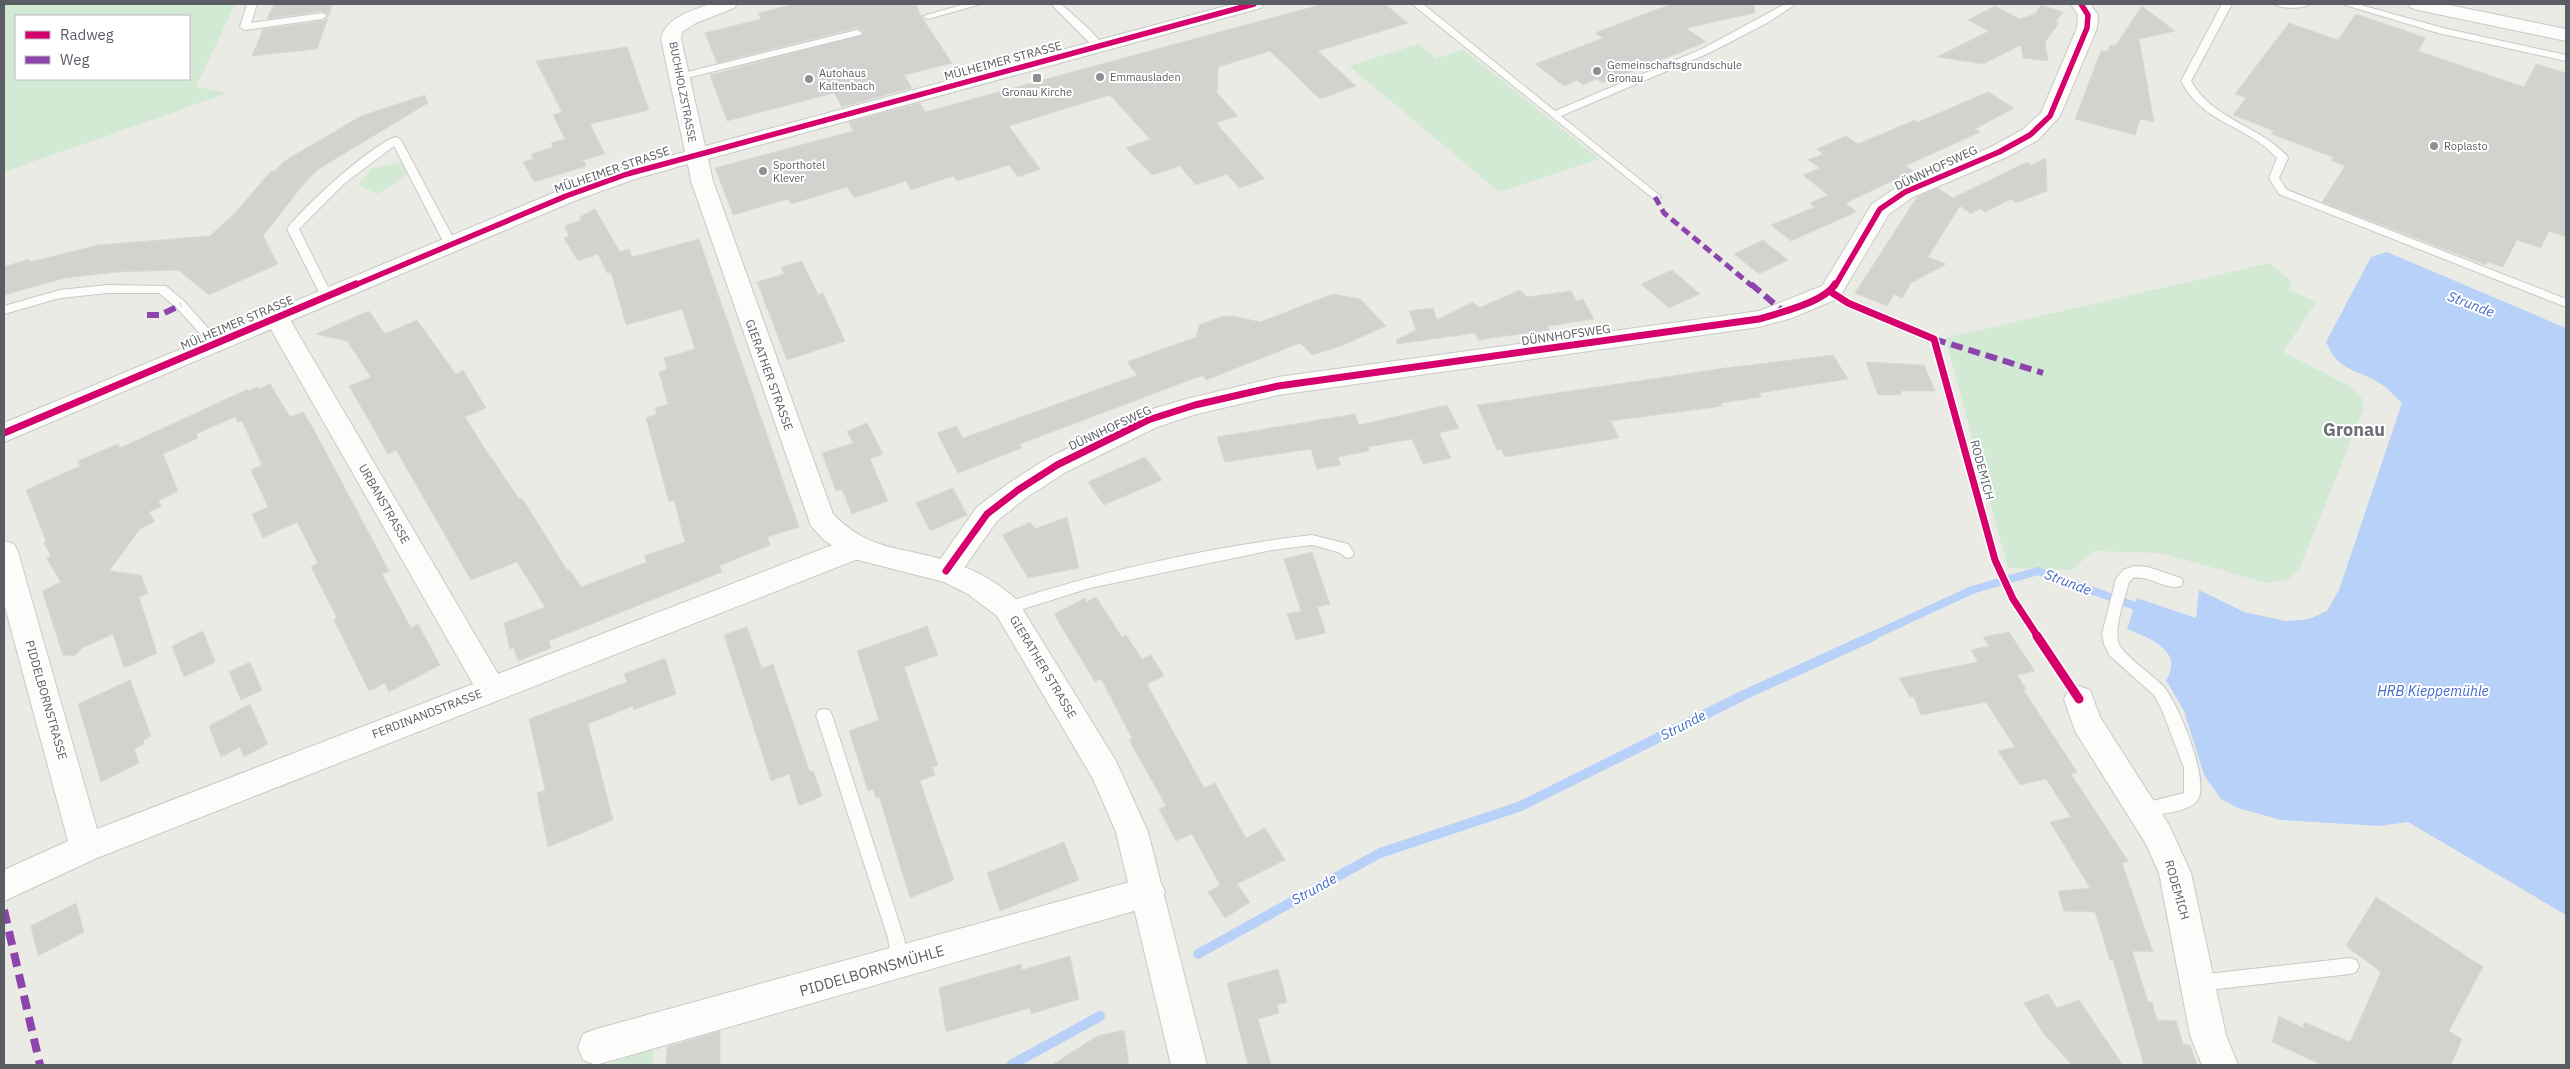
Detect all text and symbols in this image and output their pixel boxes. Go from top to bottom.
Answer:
legend [15,15,190,80]
text: Radweg [60,25,114,44]
street label: MÜLHEIMER STRASSE [942,38,1063,83]
street label: BUCHHOLZSTRASSE [666,40,700,144]
text: Weg [60,50,89,69]
place label: Gemeinschaftsgrundschule Gronau [1607,58,1742,85]
marker: Gemeinschaftsgrundschule Gronau [1591,65,1603,77]
place label: Autohaus Kaltenbach [819,66,875,93]
place label: Emmausladen [1110,70,1181,84]
marker: Emmausladen [1094,71,1106,83]
marker: Gronau Kirche [1031,72,1043,84]
marker: Autohaus Kaltenbach [803,73,815,85]
place label: Gronau Kirche [1002,85,1072,99]
place label: Roplasto [2444,139,2488,153]
marker: Roplasto [2428,140,2440,152]
street label: DÜNNHOFSWEG [1892,142,1980,193]
street label: MÜLHEIMER STRASSE [552,143,672,196]
place label: Sporthotel Klever [773,158,825,185]
marker: Sporthotel Klever [757,165,769,177]
water label: Strunde [2445,287,2497,321]
street label: MÜLHEIMER STRASSE [178,292,296,353]
street label: GIERATHER STRASSE [742,317,797,433]
street label: DÜNNHOFSWEG [1520,321,1611,348]
street label: DÜNNHOFSWEG [1066,402,1154,453]
district label: Gronau [2323,418,2385,441]
street label: RODEMICH [1967,438,1998,502]
street label: URBANSTRASSE [356,461,413,546]
water label: Strunde [2042,565,2094,599]
street label: GIERATHER STRASSE [1007,613,1080,721]
street label: PIDDELBORNSTRASSE [22,638,71,761]
water label: HRB Kieppemühle [2377,682,2489,700]
street label: FERDINANDSTRASSE [370,686,484,741]
water label: Strunde [1657,706,1709,744]
street label: RODEMICH [2162,858,2193,922]
water label: Strunde [1288,869,1340,909]
street label: PIDDELBORNSMÜHLE [797,941,947,1000]

